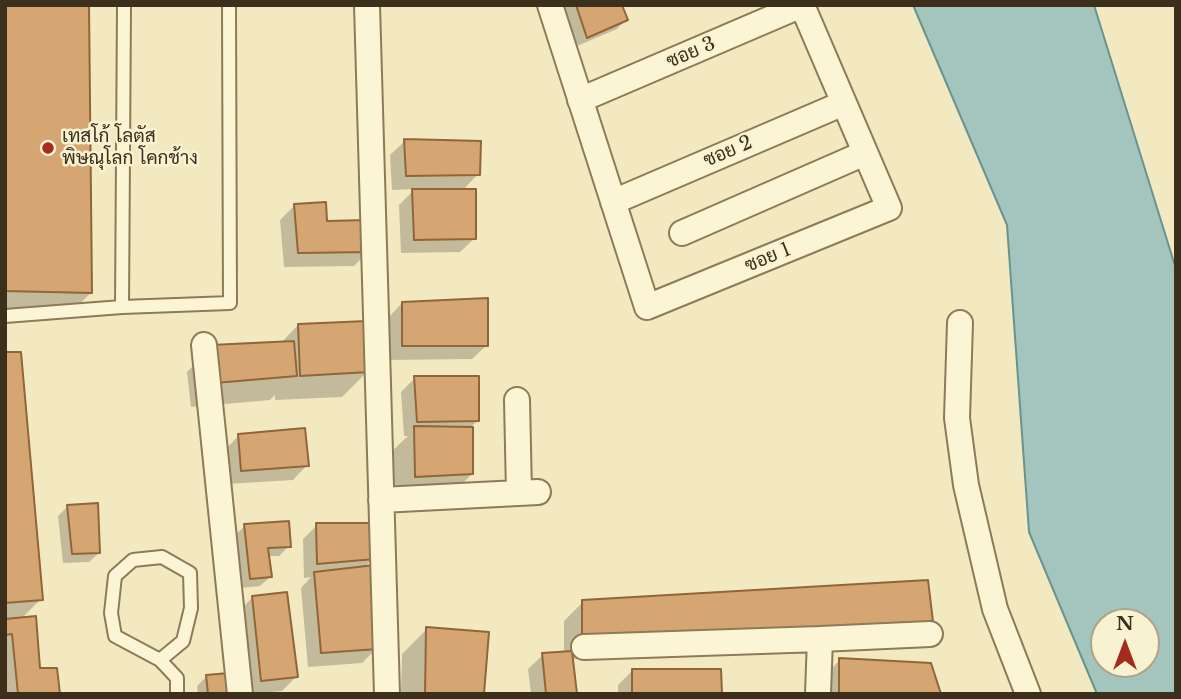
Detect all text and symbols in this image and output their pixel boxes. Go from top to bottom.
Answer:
street label: ซอย 3 [663,33,719,73]
place label: เทสโก้ โลตัส พิษณุโลก โคกช้าง [62,126,198,170]
street label: ซอย 2 [700,132,756,172]
marker: เทสโก้ โลตัส พิษณุโลก โคกช้าง [40,140,56,156]
street label: ซอย 1 [742,239,794,277]
north arrow [1090,608,1160,678]
text: N [1116,612,1134,635]

